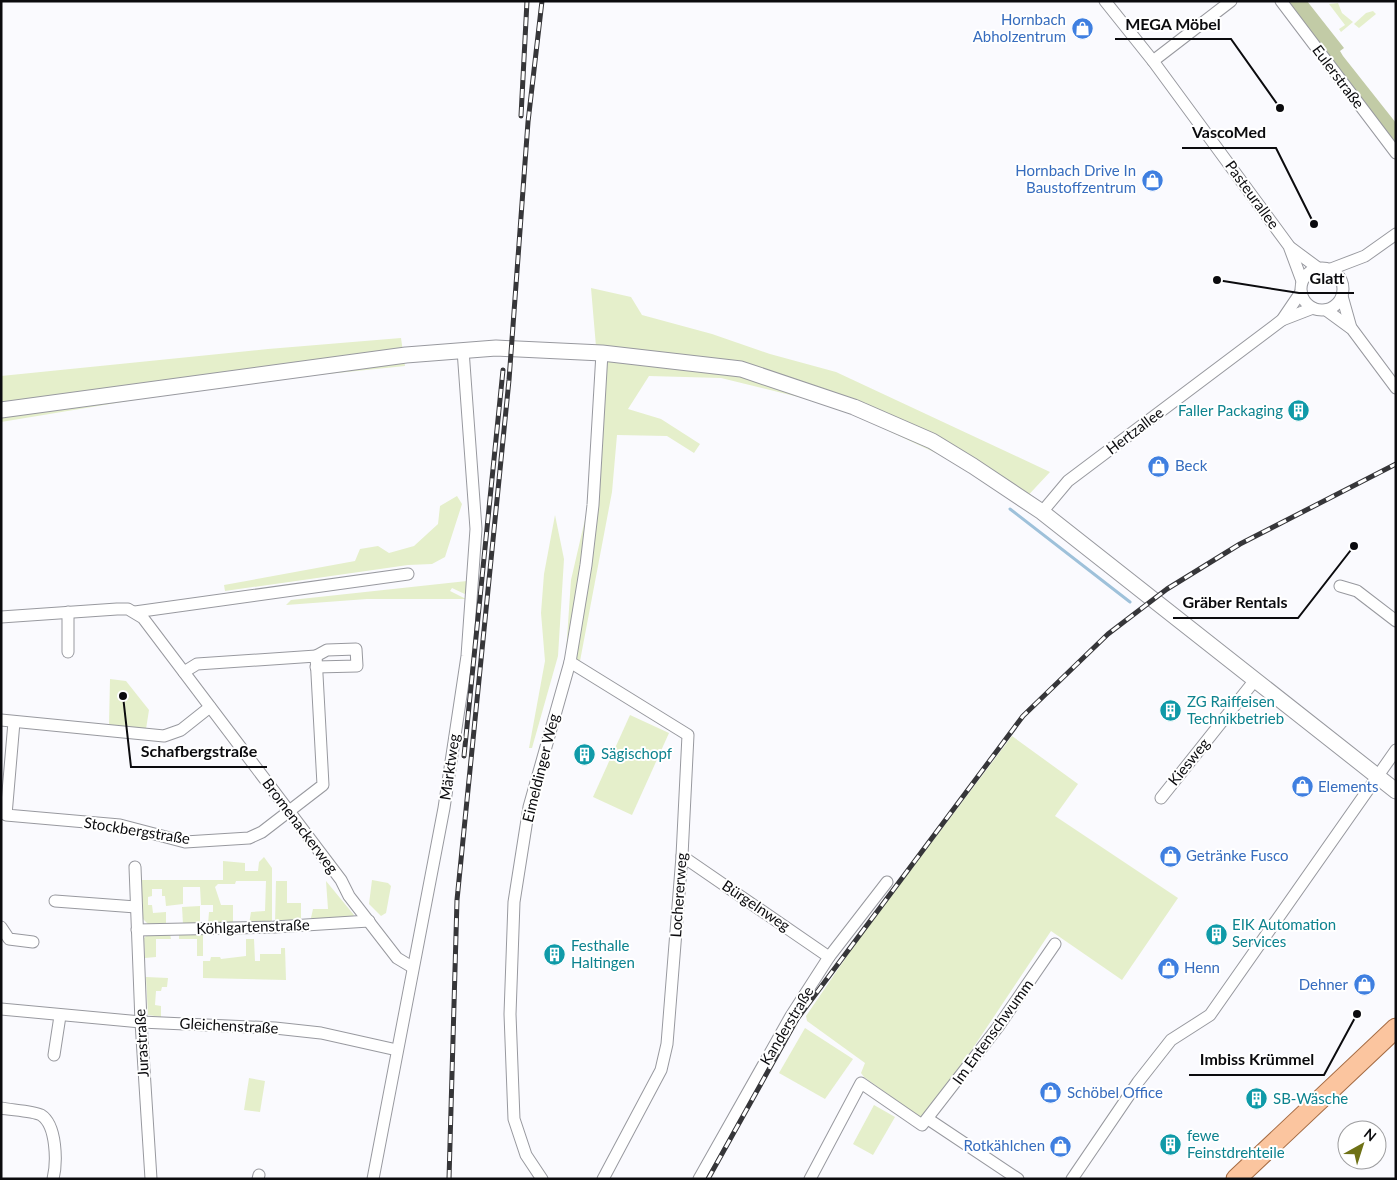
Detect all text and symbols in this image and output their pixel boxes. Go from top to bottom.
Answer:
callout: MEGA Möbel [1115,8,1231,39]
place label: Hornbach Abholzentrum [973,10,1066,45]
text: MEGA Möbel [1125,14,1221,33]
shop icon: Hornbach Abholzentrum [1070,17,1094,41]
street label: Eulerstraße [1309,41,1369,112]
callout: VascoMed [1182,117,1276,148]
text: VascoMed [1191,122,1266,141]
street label: Pasteurallee [1222,157,1284,232]
place label: Hornbach Drive In Baustoffzentrum [1015,161,1136,196]
shop icon: Hornbach Drive In Baustoffzentrum [1140,168,1164,192]
callout: Glatt [1299,262,1354,293]
text: Glatt [1310,268,1345,287]
building icon: Faller Packaging [1287,399,1311,423]
place label: Faller Packaging [1178,401,1283,419]
street label: Hertzallee [1102,403,1167,458]
shop icon: Beck [1147,454,1171,478]
place label: Beck [1175,456,1208,474]
callout: Gräber Rentals [1173,587,1298,618]
text: Gräber Rentals [1183,592,1287,611]
place label: ZG Raiffeisen Technikbetrieb [1187,692,1284,727]
building icon: ZG Raiffeisen Technikbetrieb [1159,699,1183,723]
street label: Eimeldinger Weg [518,711,562,824]
street label: Märktweg [435,732,463,801]
street label: Kiesweg [1164,734,1213,789]
callout: Schafbergstraße [131,736,267,767]
text: Schafbergstraße [141,741,258,760]
building icon: Sägischopf [573,742,597,766]
place label: Sägischopf [601,744,673,762]
street label: Bromenackerweg [259,774,343,877]
shop icon: Elements [1290,775,1314,799]
place label: Elements [1318,777,1378,795]
street label: Stockbergstraße [83,813,192,847]
shop icon: Getränke Fusco [1158,844,1182,868]
place label: Getränke Fusco [1186,846,1289,864]
street label: Lochererweg [666,852,690,938]
street label: Bürgelnweg [719,876,794,935]
street label: Köhlgartenstraße [196,915,310,937]
place label: EIK Automation Services [1232,915,1336,950]
building icon: EIK Automation Services [1204,922,1228,946]
place label: Festhalle Haltingen [571,936,635,971]
building icon: Festhalle Haltingen [543,943,567,967]
shop icon: Henn [1156,956,1180,980]
place label: Henn [1184,958,1220,976]
shop icon: Dehner [1352,973,1376,997]
street label: Im Entenschwumm [948,975,1036,1087]
place label: Dehner [1299,975,1349,993]
street label: Kanderstraße [756,983,817,1068]
street label: Jurastraße [130,1008,152,1078]
street label: Gleichenstraße [179,1013,279,1037]
callout: Imbiss Krümmel [1189,1044,1324,1075]
text: Imbiss Krümmel [1200,1049,1314,1068]
shop icon: Schöbel Office [1039,1081,1063,1105]
place label: Schöbel Office [1067,1083,1163,1101]
building icon: SB-Wäsche [1245,1087,1269,1111]
place label: SB-Wäsche [1273,1089,1348,1107]
north arrow [1337,1120,1387,1170]
text: N [1361,1125,1380,1145]
place label: fewe Feinstdrehteile [1187,1126,1285,1161]
building icon: fewe Feinstdrehteile [1159,1133,1183,1157]
shop icon: Rotkählchen [1049,1134,1073,1158]
place label: Rotkählchen [964,1136,1045,1154]

